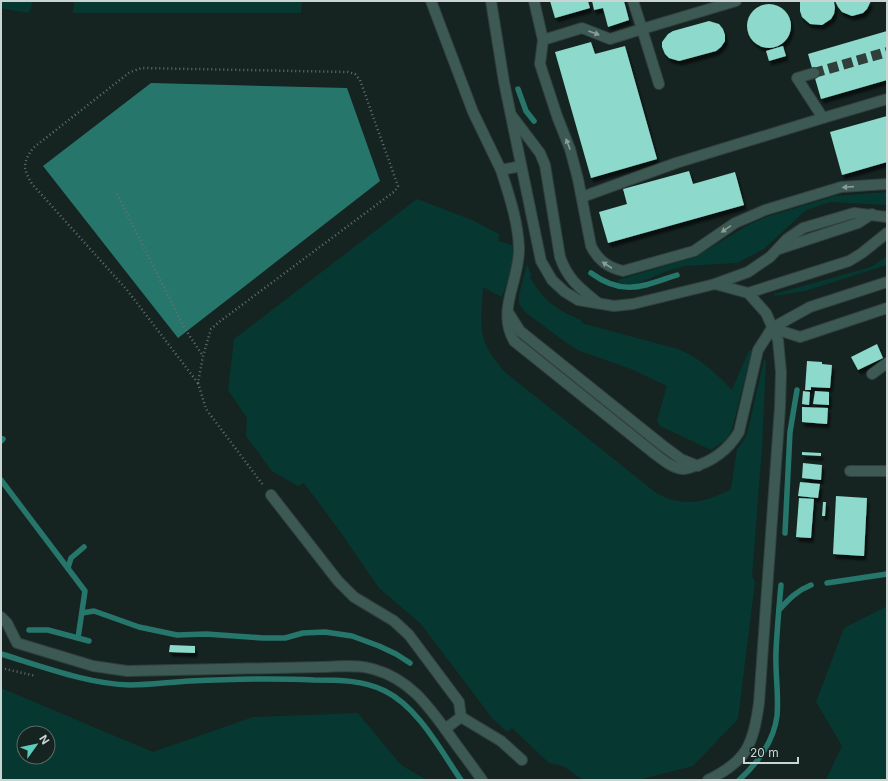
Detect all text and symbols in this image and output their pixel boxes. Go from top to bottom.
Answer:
one-way arrow [588,30,600,36]
one-way arrow [565,137,571,149]
one-way arrow [842,183,854,190]
one-way arrow [720,226,732,233]
one-way arrow [601,261,613,268]
north arrow [16,725,56,765]
text: N [36,732,53,747]
scale bar [744,739,798,765]
text: 20 m [750,745,779,760]

